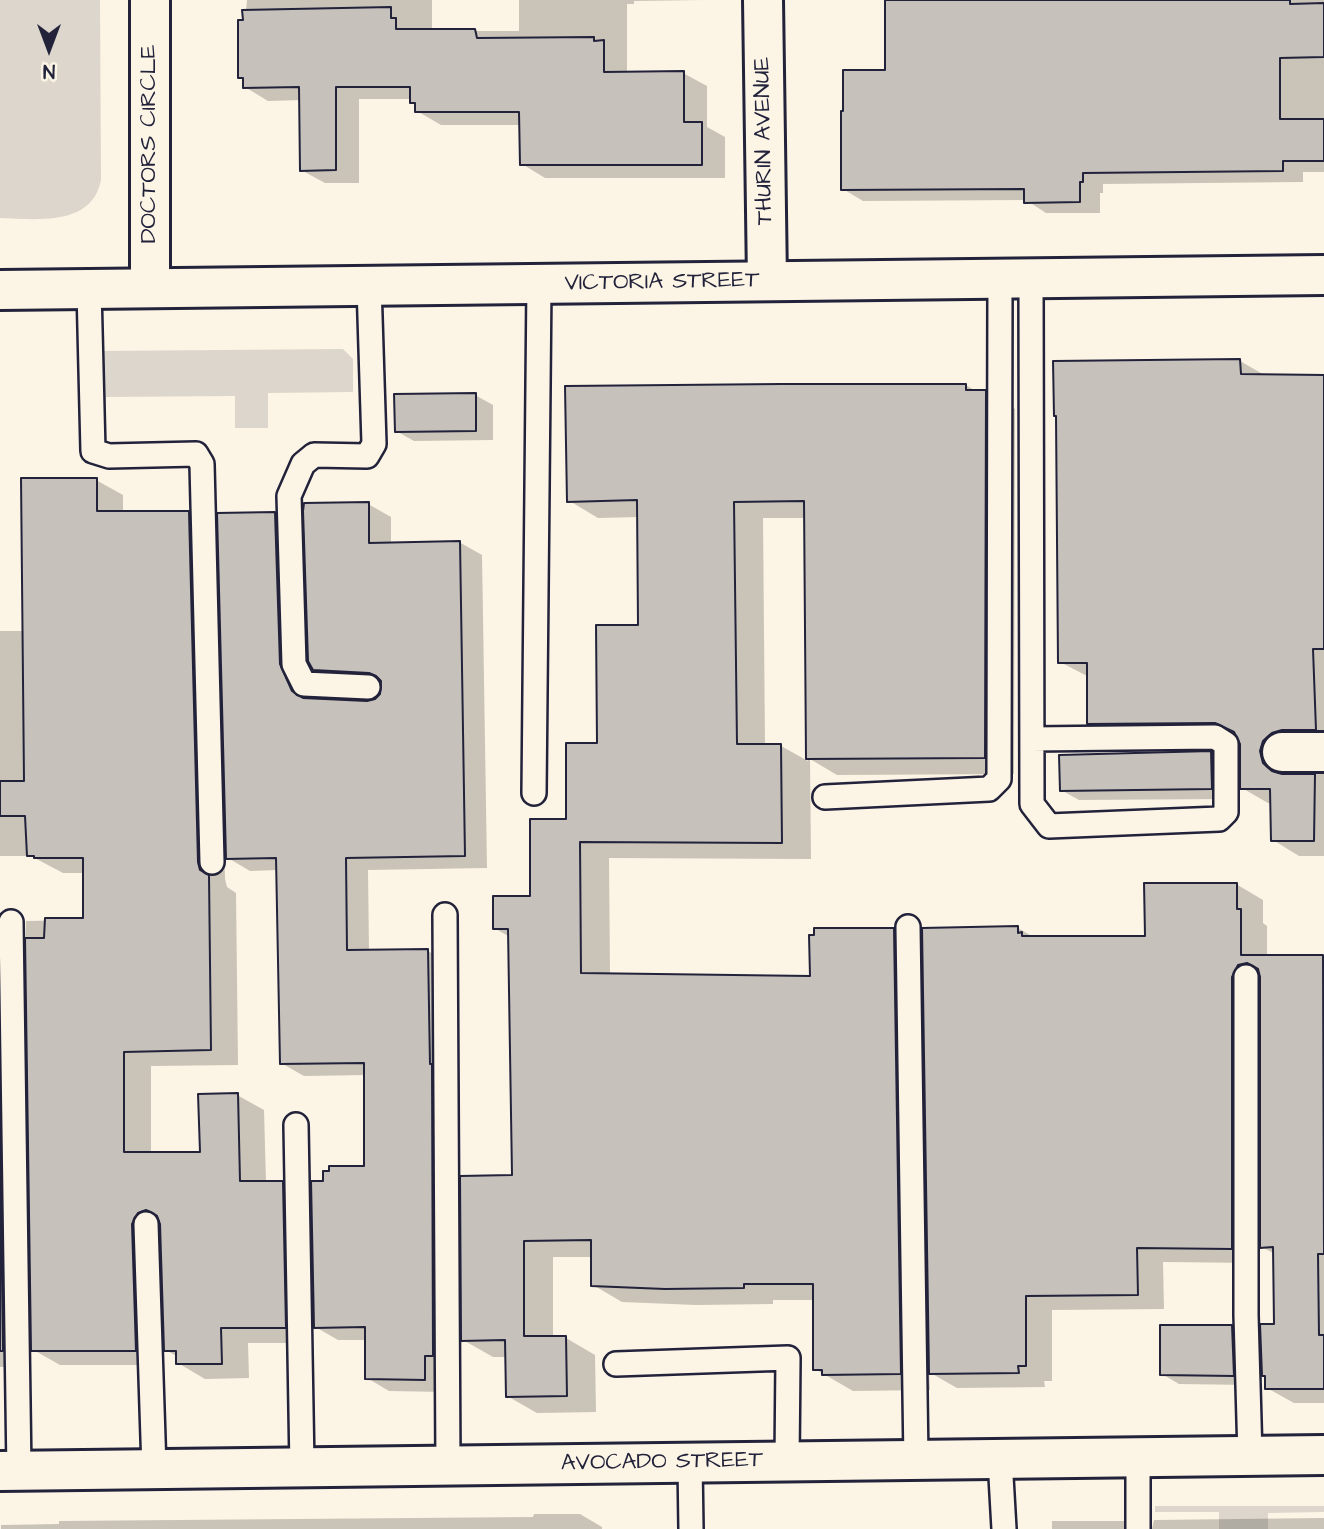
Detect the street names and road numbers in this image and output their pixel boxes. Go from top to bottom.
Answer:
street label: DOCTORS CIRCLE [136,45,164,243]
street label: THURIN AVENUE [750,57,780,225]
street label: VICTORIA STREET [564,268,760,298]
street label: AVOCADO STREET [561,1447,763,1479]

